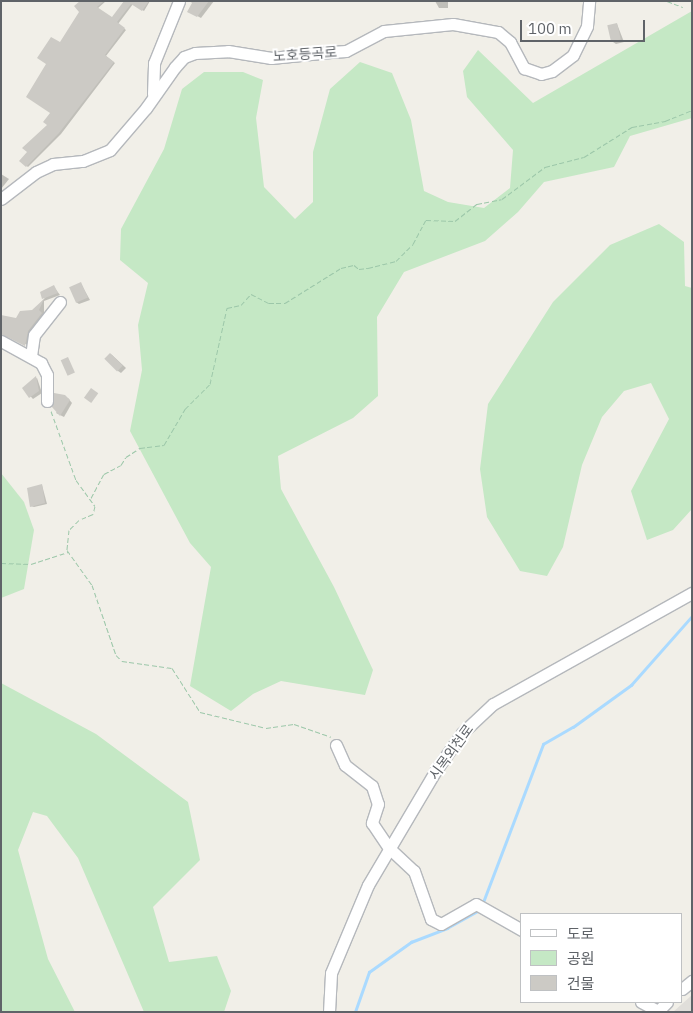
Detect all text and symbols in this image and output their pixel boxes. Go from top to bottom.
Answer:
scale bar [523,10,648,42]
text: 100 m [528,19,572,38]
street label: 노호등곡로 [272,43,338,65]
street label: 시목외천로 [425,721,477,783]
legend [520,913,683,1003]
text: 도로 [567,924,595,943]
text: 공원 [567,949,595,968]
text: 건물 [567,974,595,993]

